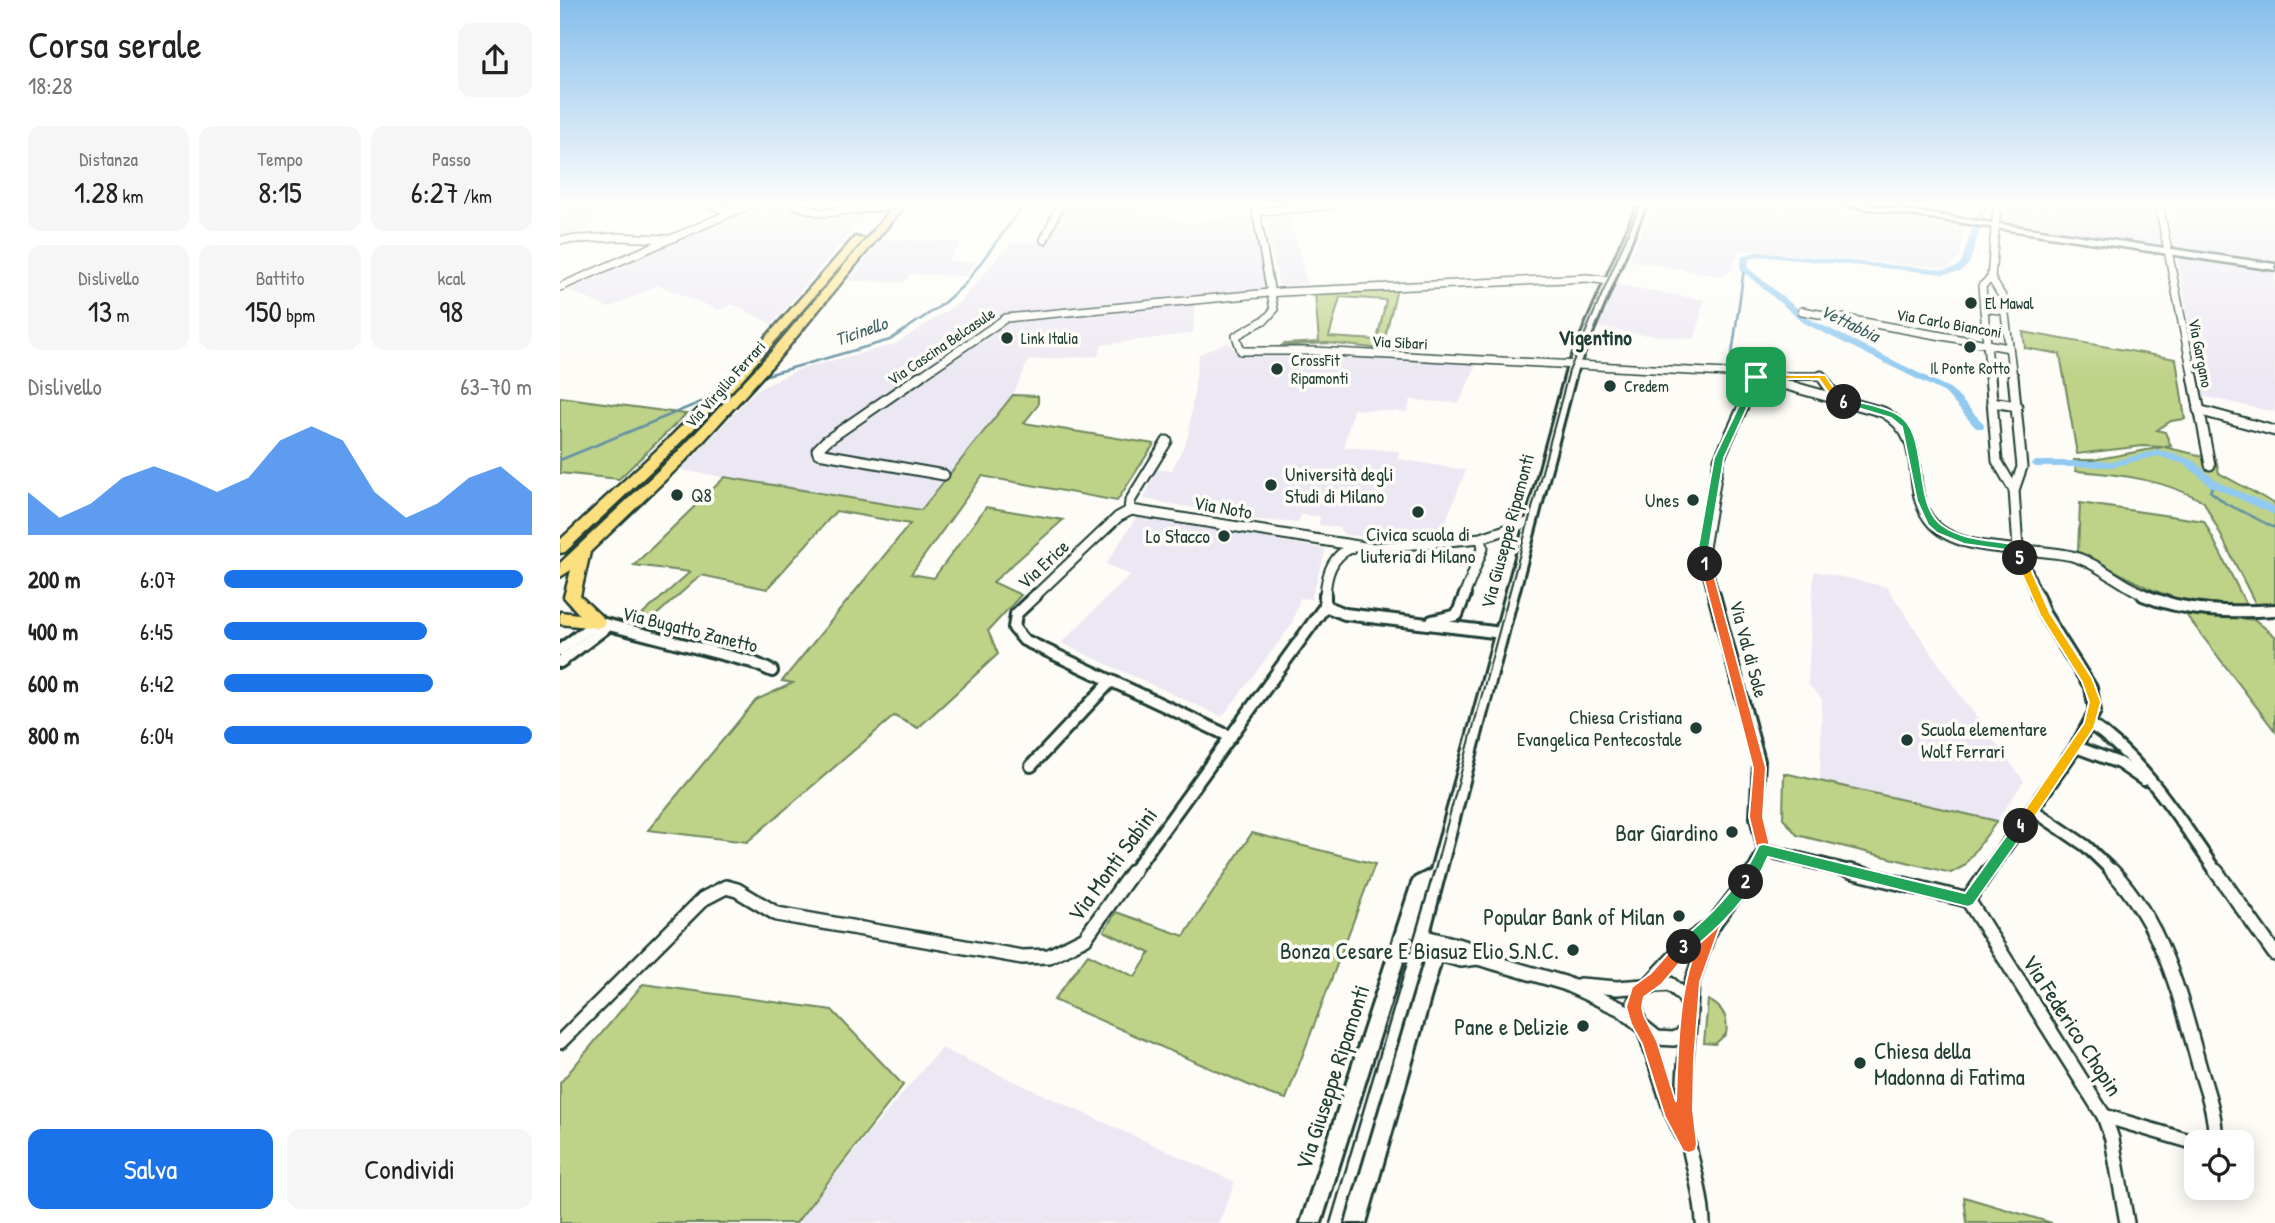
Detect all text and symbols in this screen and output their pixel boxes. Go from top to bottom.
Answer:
text: Corsa serale [28,18,202,70]
button: share [458,23,532,97]
text: 18:28 [28,70,72,101]
text: Distanza [79,146,138,172]
text: Tempo [257,146,303,172]
text: Passo [432,146,471,172]
text: 1.28 [74,172,118,212]
text: 8:15 [258,172,302,212]
text: 6:27 [411,172,459,212]
text: km [118,183,143,209]
text: /km [459,183,492,209]
text: Dislivello [78,265,139,291]
text: Battito [256,265,304,291]
text: kcal [437,265,465,291]
text: 13 [88,291,112,331]
text: 150 [245,291,282,331]
text: 98 [439,291,463,331]
place label: El Mawal [1985,292,2034,314]
marker: El Mawal [1963,295,1979,311]
water label: Vettabbia [1816,298,1885,349]
text: m [112,302,129,328]
text: bpm [282,302,315,328]
street label: Via Cascina Belcasule [883,302,1000,390]
street label: Via Carlo Bianconi [1895,303,2003,343]
water label: Ticinello [831,310,892,352]
street label: Via Gargano [2184,317,2219,390]
district label: Vigentino [1558,323,1632,353]
place label: Link Italia [1021,327,1078,349]
marker: Link Italia [999,330,1015,346]
street label: Via Sibari [1371,330,1429,354]
street label: Via Virgilio Ferrari [680,336,770,432]
marker: Il Ponte Rotto [1962,339,1978,355]
pin [1726,347,1786,407]
place label: CrossFit Ripamonti [1291,349,1349,389]
place label: Il Ponte Rotto [1930,357,2010,379]
icon: arrive [1737,358,1775,396]
marker: CrossFit Ripamonti [1269,361,1285,377]
text: Dislivello [28,371,102,402]
text: 63–70 m [460,371,532,402]
place label: Credem [1624,375,1669,397]
marker: Credem [1602,378,1618,394]
pin: 6 [1826,384,1862,420]
text: 6 [1840,388,1847,414]
street label: Via Giuseppe Ripamonti [1474,451,1540,611]
place label: Università degli Studi di Milano [1285,461,1393,509]
marker: Università degli Studi di Milano [1263,477,1279,493]
place label: Q8 [691,482,712,508]
marker: Q8 [669,487,685,503]
place label: Unes [1645,487,1679,513]
street label: Via Noto [1192,489,1255,525]
marker: Unes [1685,492,1701,508]
marker: Civica scuola di liuteria di Milano [1410,504,1426,520]
place label: Civica scuola di liuteria di Milano [1361,521,1476,569]
place label: Lo Stacco [1146,523,1210,549]
marker: Lo Stacco [1216,528,1232,544]
street label: Via Erice [1012,533,1075,595]
pin: 5 [2002,540,2038,576]
text: 5 [2015,544,2024,570]
pin: 1 [1688,546,1722,582]
text: 1 [1701,550,1708,576]
text: 200 m [28,564,80,595]
text: 6:07 [140,564,176,595]
street label: Via Val di Sole [1724,598,1775,701]
street label: Via Bugatto Zanetto [619,600,761,659]
text: 400 m [28,616,78,647]
text: 6:45 [140,616,173,647]
text: 600 m [28,668,79,699]
text: 6:42 [140,668,174,699]
place label: Chiesa Cristiana Evangelica Pentecostale [1517,704,1683,752]
place label: Scuola elementare Wolf Ferrari [1921,716,2048,764]
text: 800 m [28,720,80,751]
text: 6:04 [140,720,173,751]
marker: Chiesa Cristiana Evangelica Pentecostale [1688,720,1704,736]
marker: Scuola elementare Wolf Ferrari [1899,732,1915,748]
street label: Via Monti Sabini [1060,801,1164,927]
pin: 4 [2004,808,2038,844]
text: 4 [2017,812,2024,838]
place label: Bar Giardino [1615,817,1718,848]
marker: Bar Giardino [1724,824,1740,840]
pin: 2 [1728,864,1764,900]
text: 2 [1741,868,1750,894]
place label: Popular Bank of Milan [1483,901,1665,932]
marker: Popular Bank of Milan [1671,908,1687,924]
pin: 3 [1666,930,1702,964]
text: 3 [1679,933,1688,959]
place label: Bonza Cesare E Biasuz Elio S.N.C. [1280,935,1559,966]
marker: Bonza Cesare E Biasuz Elio S.N.C. [1565,942,1581,958]
street label: Via Federico Chopin [2016,948,2130,1102]
street label: Via Giuseppe Ripamonti [1287,981,1377,1173]
place label: Pane e Delizie [1454,1011,1569,1042]
marker: Pane e Delizie [1575,1018,1591,1034]
place label: Chiesa della Madonna di Fatima [1874,1035,2025,1092]
marker: Chiesa della Madonna di Fatima [1852,1055,1868,1071]
button: Salva [28,1129,273,1209]
button: Condividi [287,1129,532,1209]
map controls [2184,1130,2254,1200]
button: locate [2184,1130,2254,1200]

